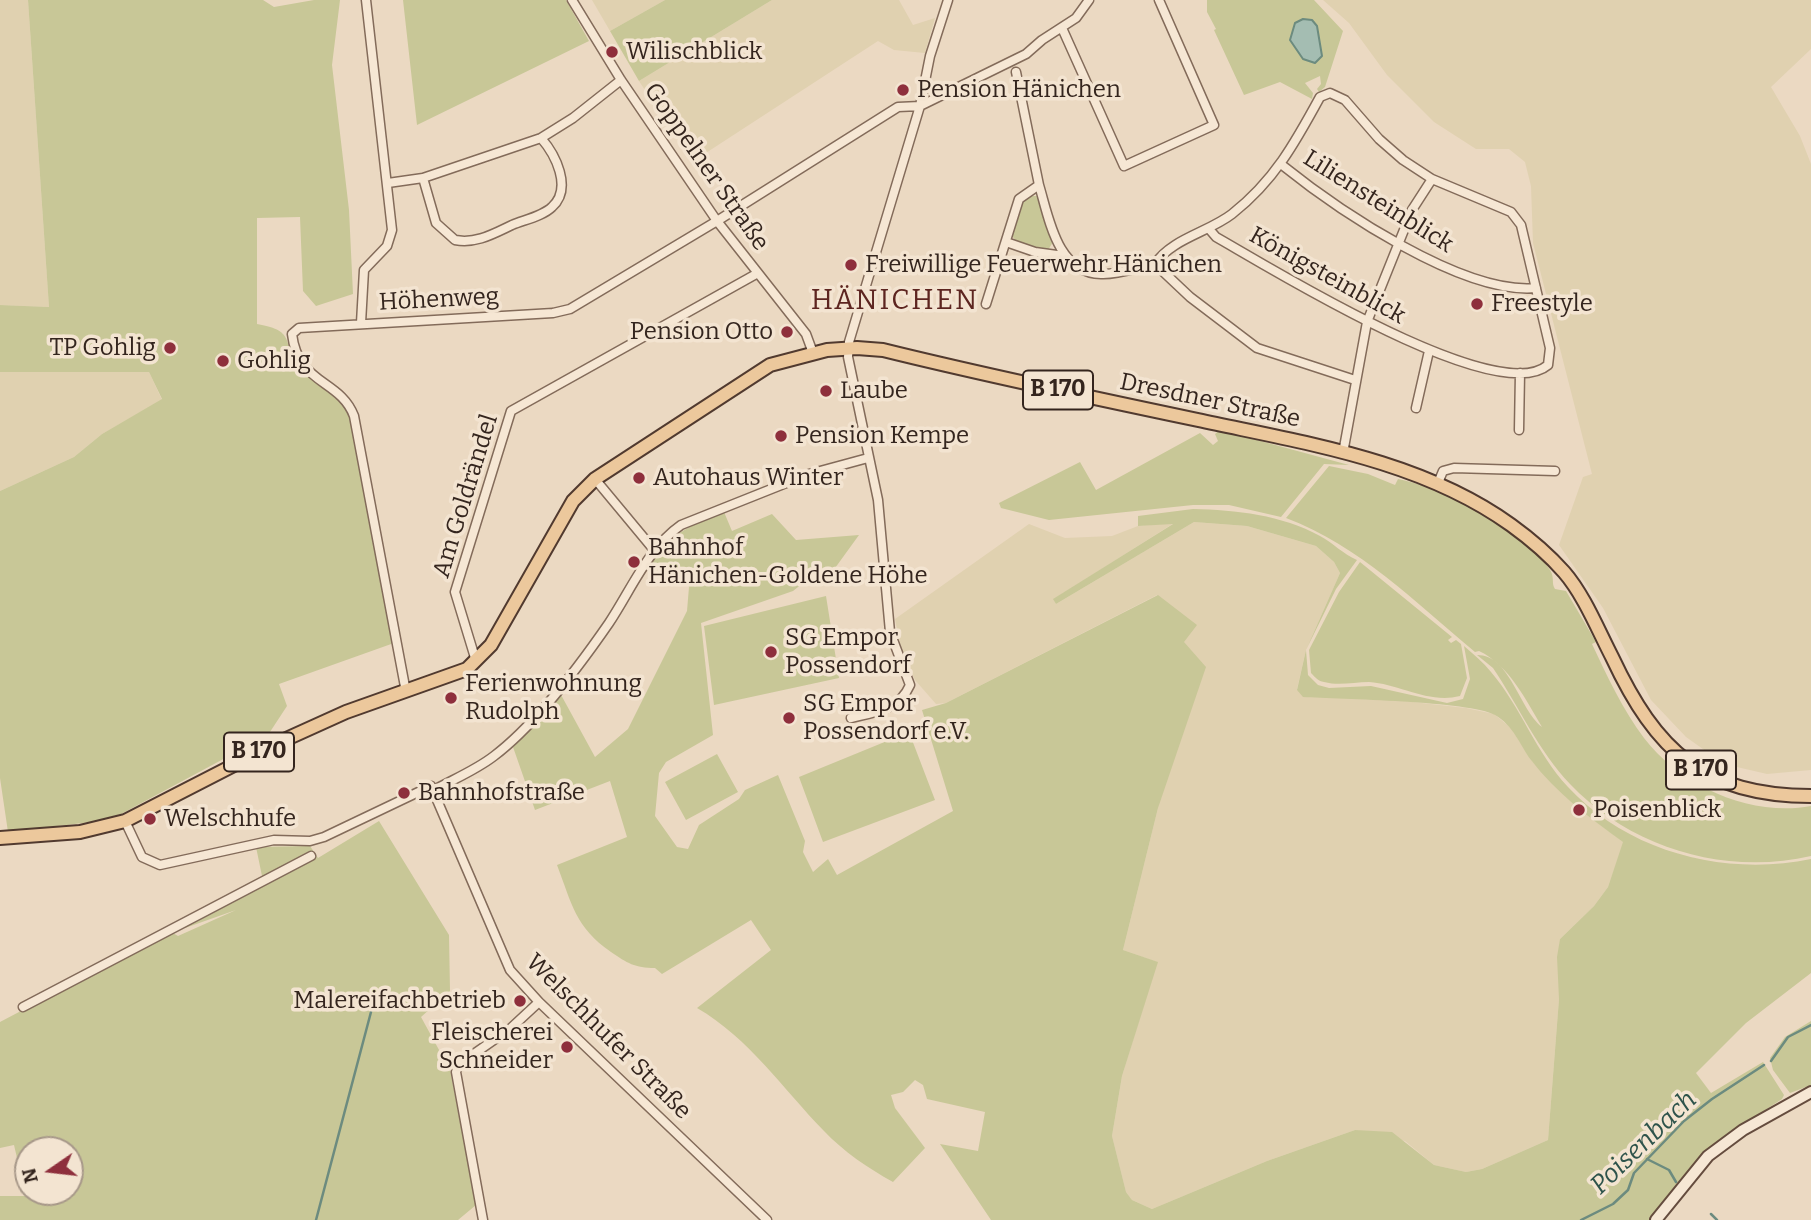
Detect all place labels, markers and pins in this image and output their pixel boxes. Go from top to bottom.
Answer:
place label: Wilischblick [626,38,762,66]
marker: Wilischblick [604,44,620,60]
place label: Pension Hänichen [917,76,1121,104]
marker: Pension Hänichen [895,82,911,98]
place label: Freiwillige Feuerwehr Hänichen [865,251,1222,279]
marker: Freiwillige Feuerwehr Hänichen [843,257,859,273]
place label: Freestyle [1491,290,1593,318]
marker: Freestyle [1469,296,1485,312]
place label: Pension Otto [630,318,773,346]
marker: Pension Otto [779,324,795,340]
place label: TP Gohlig [50,334,156,362]
marker: TP Gohlig [162,340,178,356]
place label: Gohlig [237,347,311,375]
marker: Gohlig [215,353,231,369]
place label: Laube [840,377,908,405]
marker: Laube [818,383,834,399]
place label: Pension Kempe [795,422,969,450]
marker: Pension Kempe [773,428,789,444]
place label: Autohaus Winter [653,464,843,492]
marker: Autohaus Winter [631,470,647,486]
place label: Bahnhof Hänichen-Goldene Höhe [648,534,928,590]
marker: Bahnhof Hänichen-Goldene Höhe [626,554,642,570]
place label: SG Empor Possendorf [785,624,911,680]
marker: SG Empor Possendorf [763,644,779,660]
place label: Ferienwohnung Rudolph [465,670,642,726]
marker: Ferienwohnung Rudolph [443,690,459,706]
place label: SG Empor Possendorf e.V. [803,690,969,746]
marker: SG Empor Possendorf e.V. [781,710,797,726]
place label: Bahnhofstraße [418,779,585,807]
marker: Bahnhofstraße [396,785,412,801]
place label: Poisenblick [1593,796,1721,824]
marker: Poisenblick [1571,802,1587,818]
place label: Welschhufe [164,805,296,833]
marker: Welschhufe [142,811,158,827]
place label: Malereifachbetrieb [293,987,506,1015]
marker: Malereifachbetrieb [512,993,528,1009]
place label: Fleischerei Schneider [431,1019,553,1075]
marker: Fleischerei Schneider [559,1039,575,1055]

